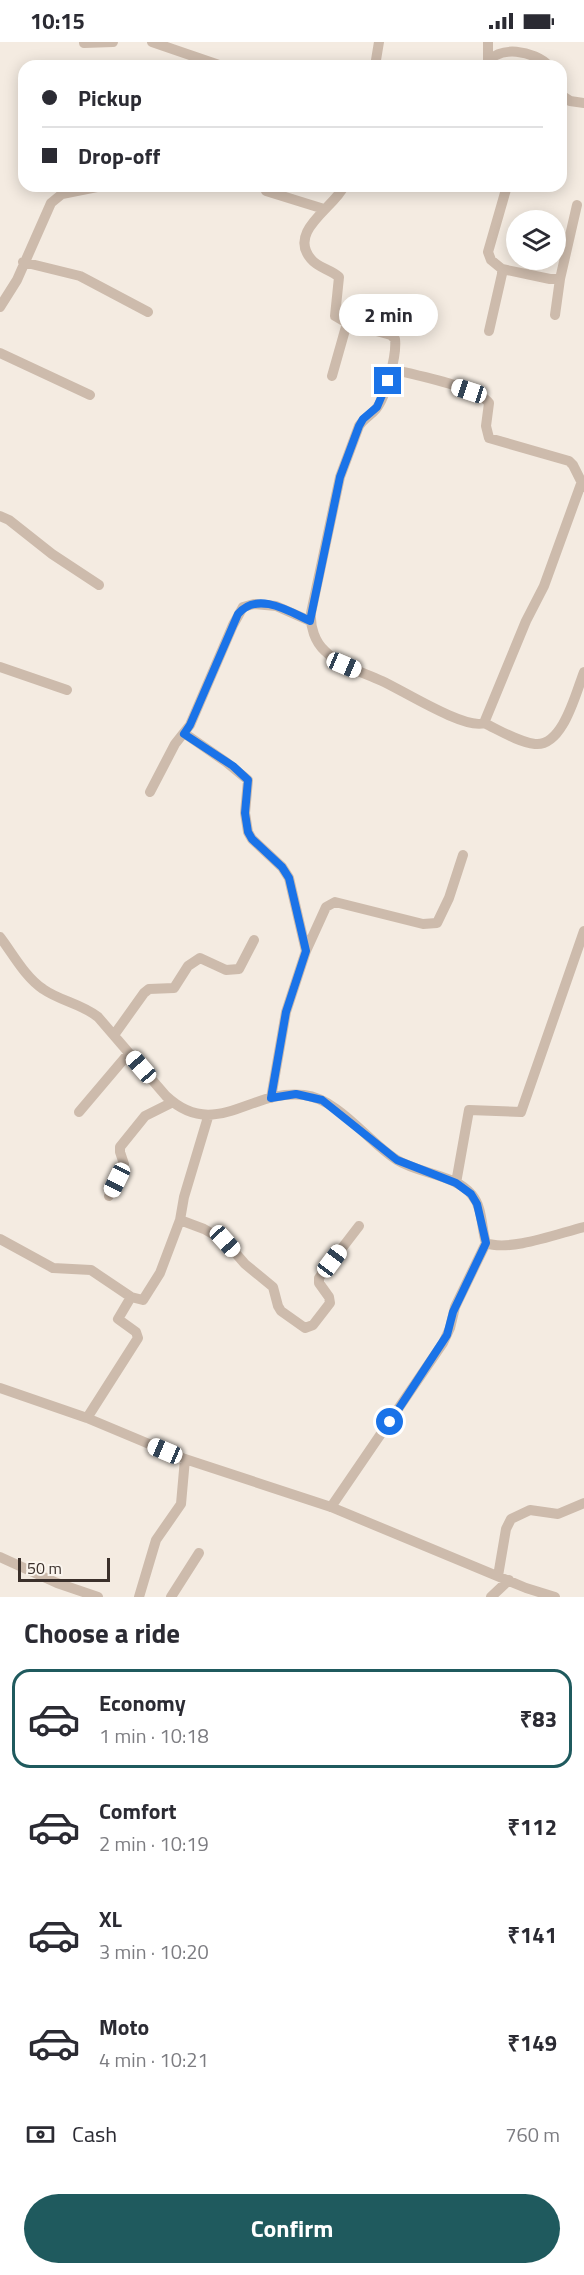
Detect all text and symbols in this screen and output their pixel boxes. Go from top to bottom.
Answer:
text: 10:15 [30,4,85,38]
text: Pickup [78,81,142,115]
text: Drop-off [78,139,160,173]
map controls [506,210,566,270]
button: layers [506,210,566,270]
callout: 2 min [338,294,438,336]
text: 2 min [364,299,413,330]
route end [374,367,401,394]
car [449,377,489,405]
car [324,650,364,680]
car [122,1048,160,1086]
car [101,1160,133,1200]
car [206,1222,244,1260]
car [314,1241,350,1281]
route start [376,1408,403,1435]
car [145,1436,185,1466]
scale bar [18,1555,110,1582]
text: 50 m [27,1556,62,1580]
text: Choose a ride [24,1612,180,1653]
text: Economy [99,1686,186,1720]
icon: car [27,1692,81,1746]
text: ₹83 [520,1702,557,1736]
text: 1 min · 10:18 [99,1720,209,1751]
text: Comfort [99,1794,177,1828]
icon: car [27,1800,81,1854]
text: ₹112 [507,1810,557,1844]
text: 2 min · 10:19 [99,1828,209,1859]
text: XL [99,1902,122,1936]
icon: car [27,1908,81,1962]
text: ₹141 [507,1918,557,1952]
text: 3 min · 10:20 [99,1936,209,1967]
text: Moto [99,2010,149,2044]
icon: car [27,2016,81,2070]
text: ₹149 [507,2026,557,2060]
text: 4 min · 10:21 [99,2044,209,2075]
text: Cash [72,2117,117,2151]
icon: cash [24,2118,57,2151]
text: 760 m [505,2119,560,2150]
button: Confirm [24,2194,560,2263]

